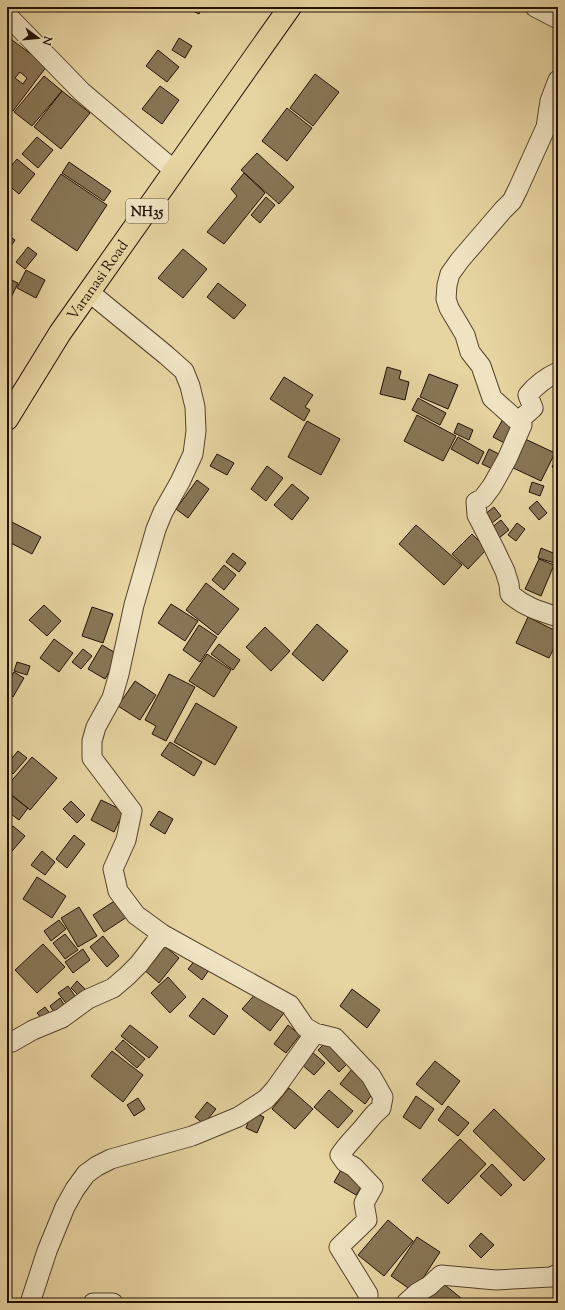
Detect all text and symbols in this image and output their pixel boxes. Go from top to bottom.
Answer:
north arrow [18,18,58,58]
text: N [38,33,56,47]
road number: NH35 [126,199,168,223]
street label: Varanasi Road [63,236,134,325]

